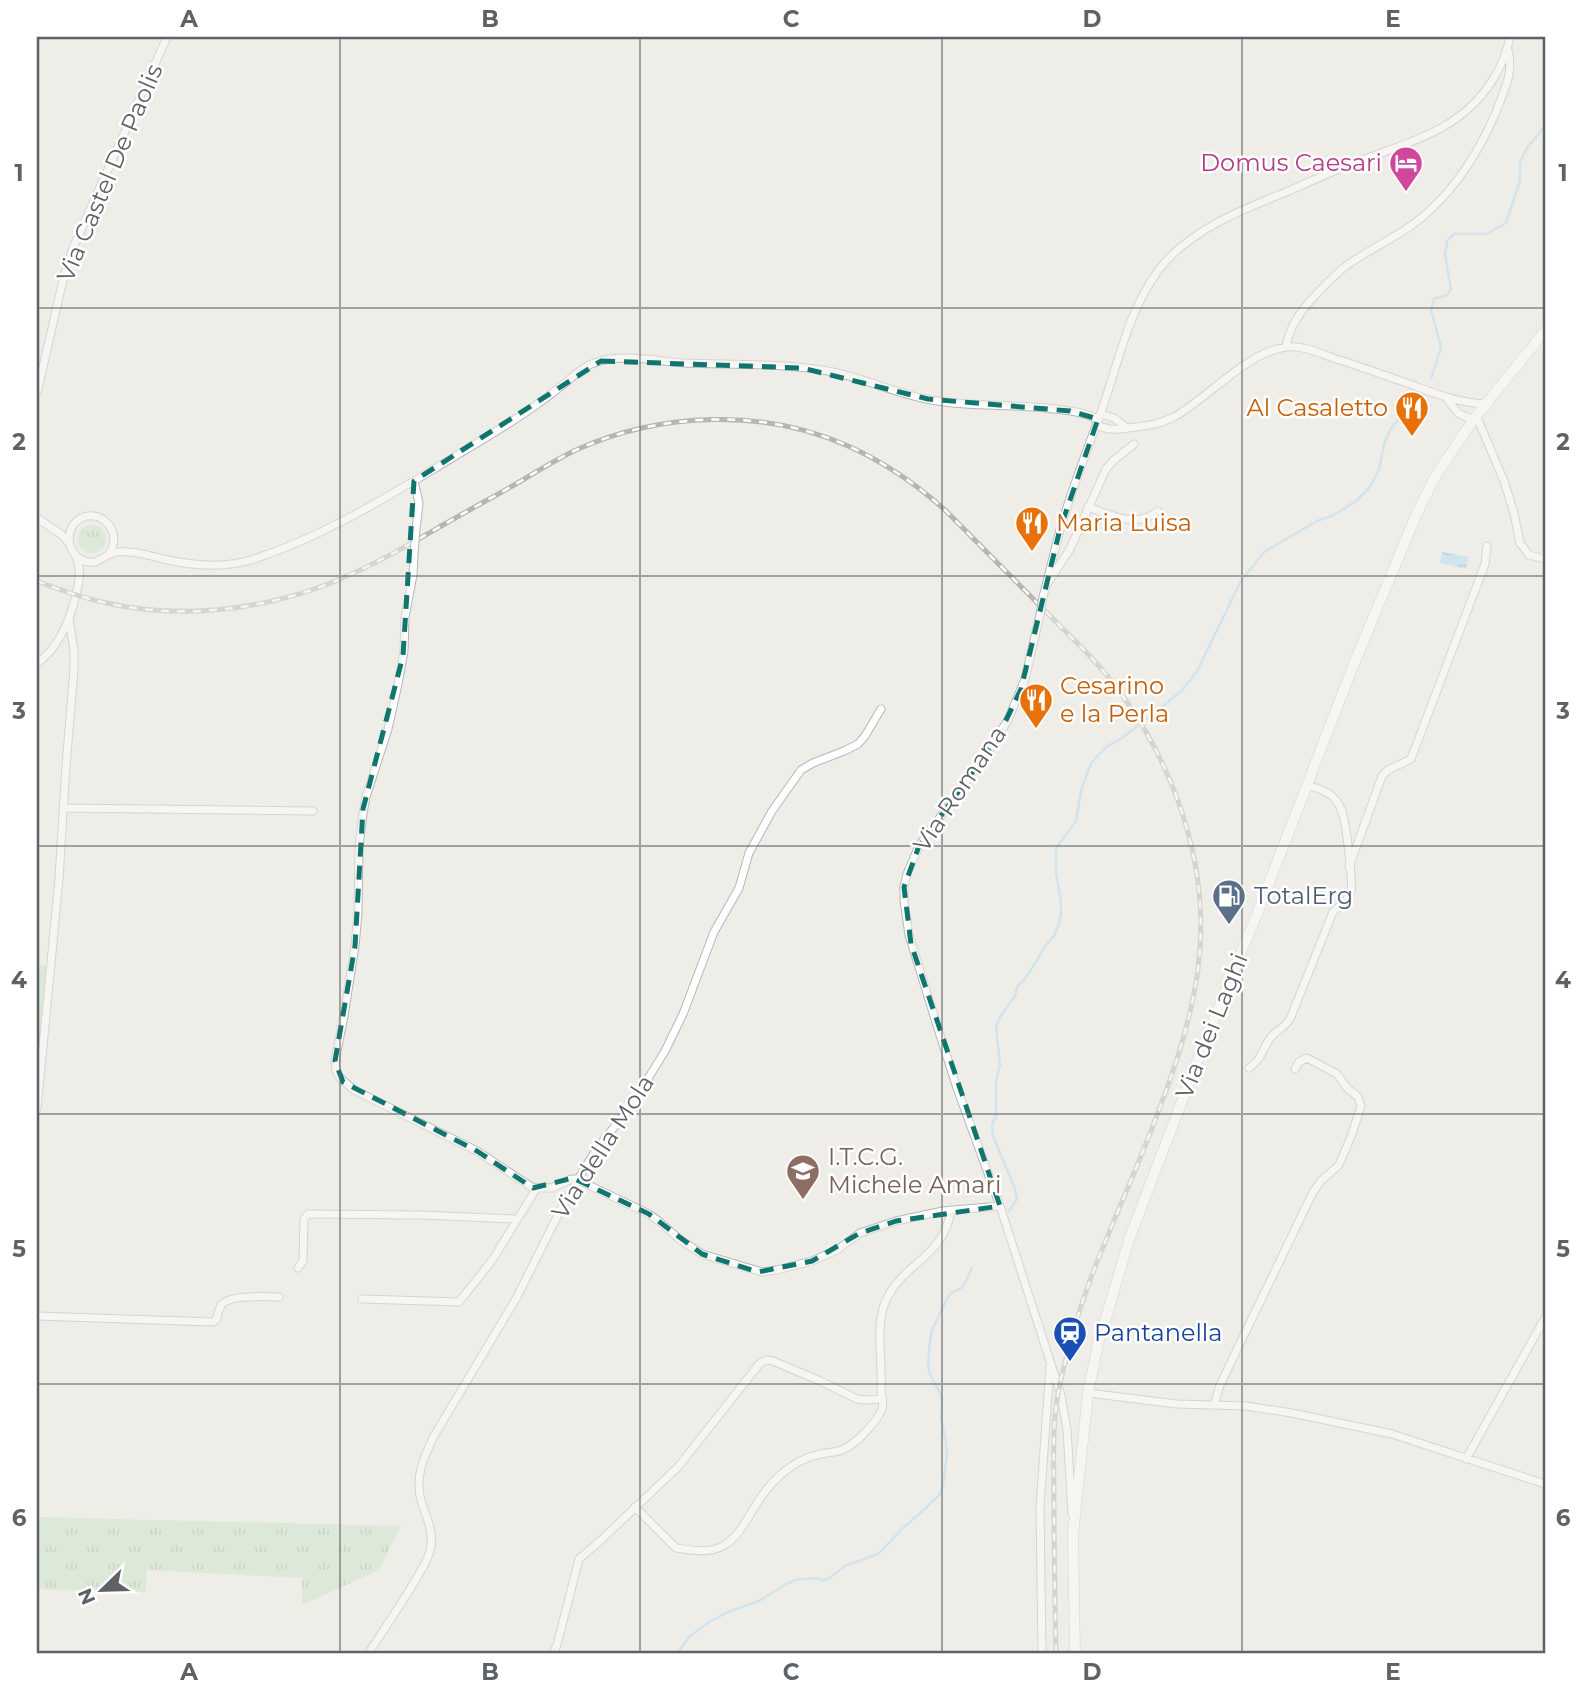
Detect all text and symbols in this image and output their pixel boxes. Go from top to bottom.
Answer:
text: A [179,5,198,33]
text: B [481,5,499,33]
text: C [783,5,800,33]
text: D [1083,5,1102,33]
text: E [1385,5,1401,33]
street label: Via Castel De Paolis [51,60,169,286]
hotel icon: Domus Caesari [1387,144,1425,193]
place label: Domus Caesari [1200,148,1382,177]
text: 1 [14,159,24,187]
text: 1 [1558,159,1568,187]
restaurant icon: Al Casaletto [1393,389,1431,438]
place label: Al Casaletto [1246,393,1388,422]
text: 2 [12,428,26,456]
text: 2 [1556,428,1570,456]
restaurant icon: Maria Luisa [1013,504,1051,553]
place label: Maria Luisa [1056,508,1192,537]
place label: Cesarino e la Perla [1060,671,1169,728]
restaurant icon: Cesarino e la Perla [1017,681,1055,730]
text: 3 [11,697,26,725]
text: 3 [1555,697,1570,725]
street label: Via Romana [907,720,1012,857]
fuel station icon: TotalErg [1210,877,1248,926]
place label: TotalErg [1254,881,1353,910]
street label: Via dei Laghi [1169,949,1254,1103]
text: 4 [11,966,27,994]
text: 4 [1555,966,1571,994]
street label: Via della Mola [545,1069,660,1224]
place label: I.T.C.G. Michele Amari [828,1142,1001,1199]
school or university icon: I.T.C.G. Michele Amari [784,1152,822,1201]
text: 5 [12,1235,26,1263]
text: 5 [1556,1235,1570,1263]
station icon: Pantanella [1051,1314,1089,1363]
place label: Pantanella [1094,1318,1222,1347]
text: 6 [12,1504,27,1532]
text: 6 [1556,1504,1571,1532]
north arrow [66,1554,136,1624]
text: N [73,1585,100,1608]
text: A [179,1658,198,1686]
text: B [481,1658,499,1686]
text: C [783,1658,800,1686]
text: D [1083,1658,1102,1686]
text: E [1385,1658,1401,1686]

